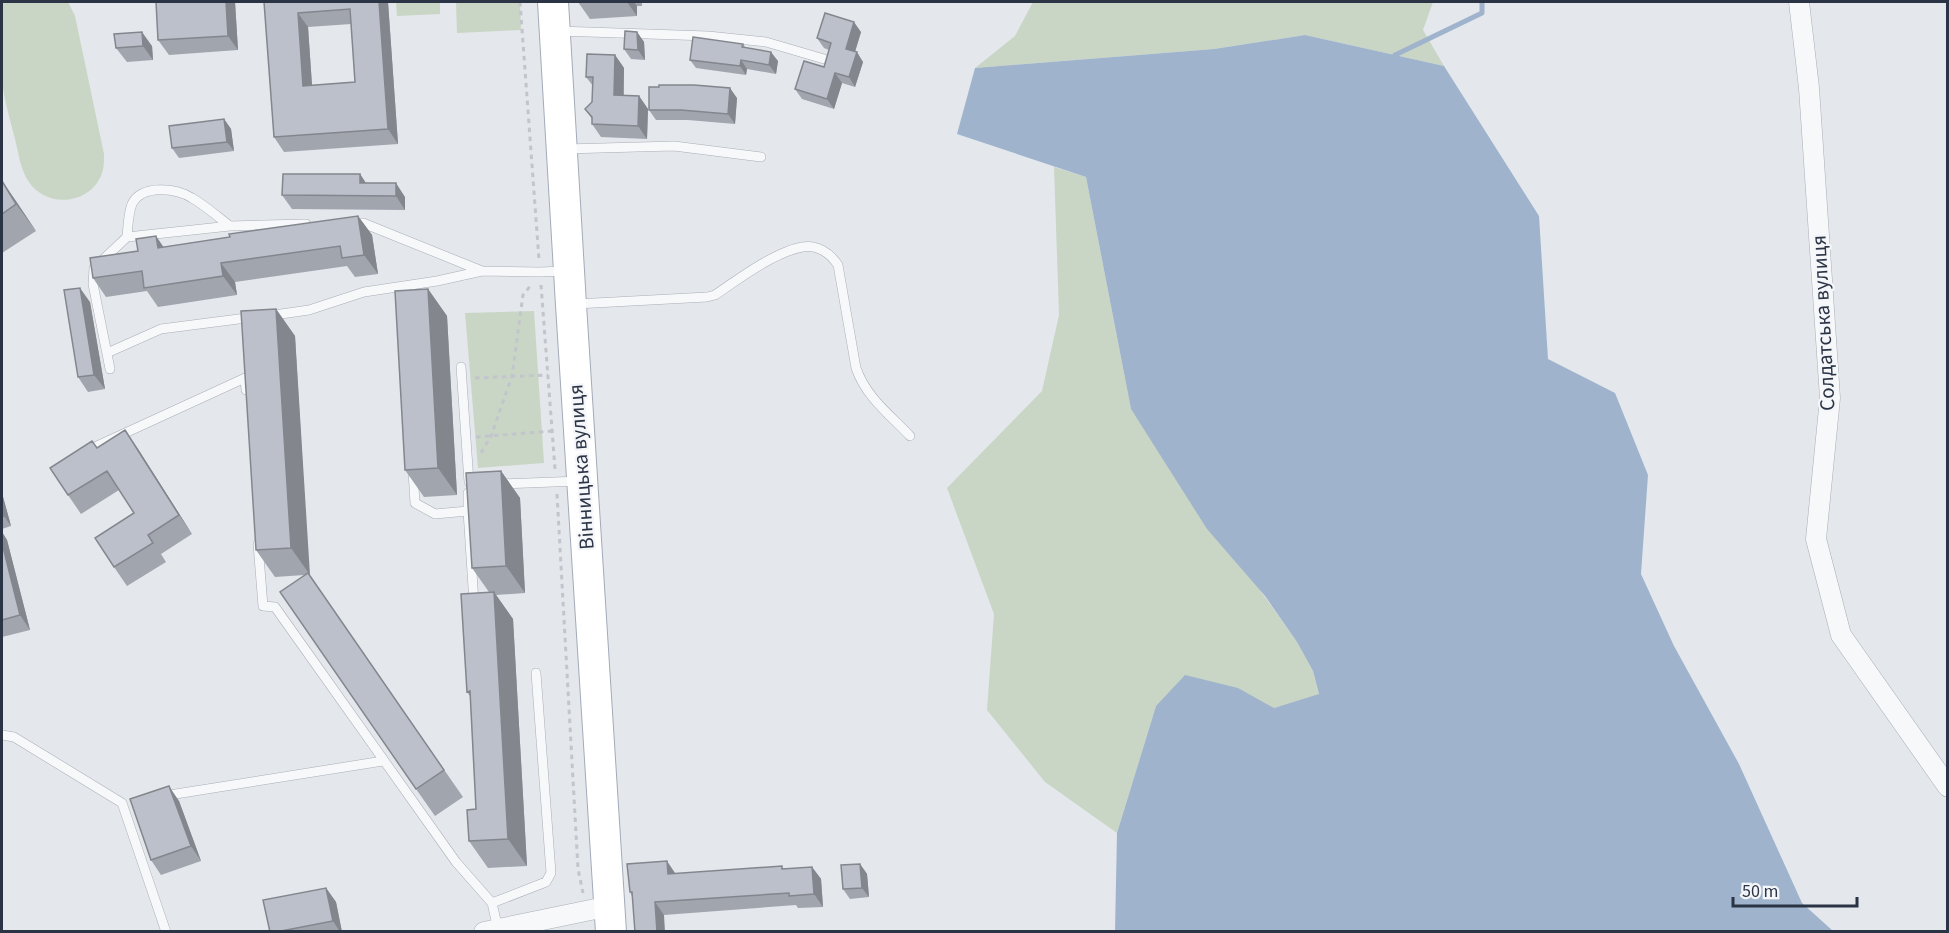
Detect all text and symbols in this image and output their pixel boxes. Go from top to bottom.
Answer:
street label: Солдатська вулиця [1803,234,1843,412]
street label: Вінницька вулиця [560,383,602,551]
scale bar [1733,870,1858,908]
text: 50 m [1742,879,1778,904]

